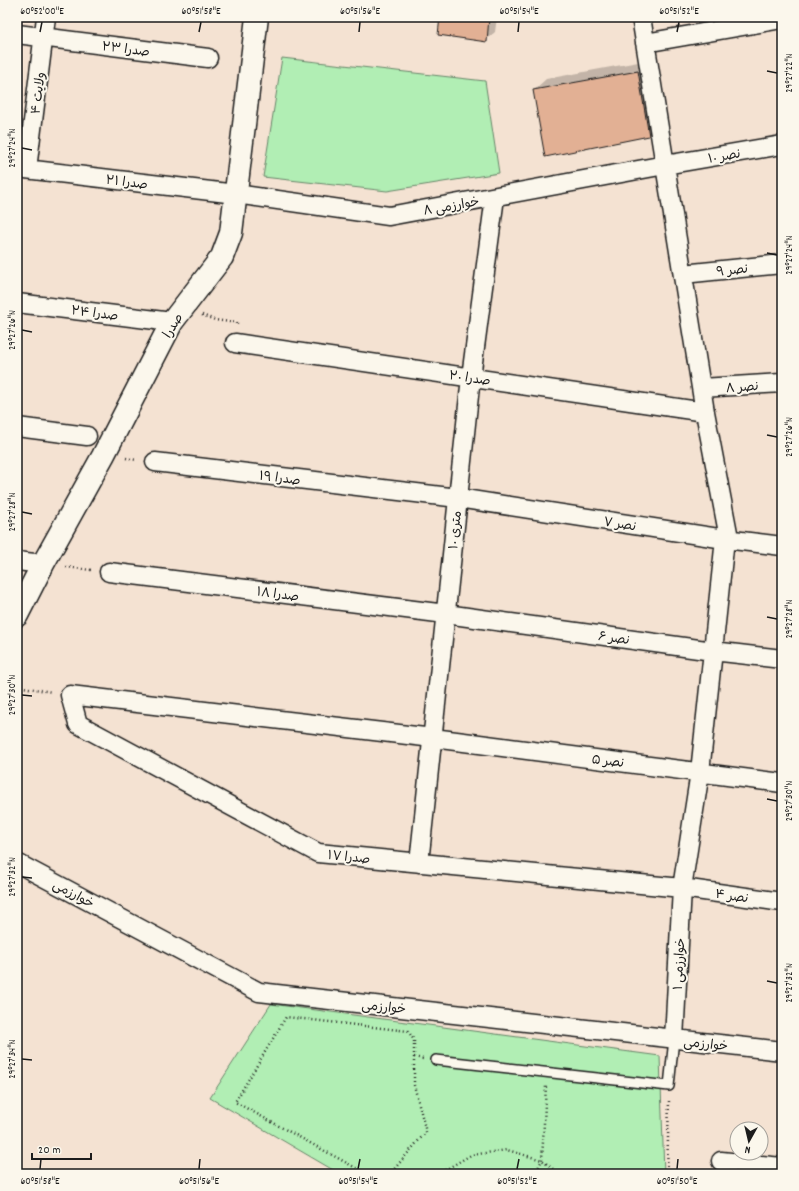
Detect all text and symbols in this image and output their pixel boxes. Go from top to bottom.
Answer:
text: 60°52'00"E [20,5,64,19]
text: 60°51'58"E [181,5,221,19]
text: 60°51'56"E [340,5,380,19]
text: 60°51'54"E [499,5,539,19]
text: 60°51'52"E [659,5,699,19]
street label: صدرا ۲۳ [101,38,151,63]
text: 29°27'22"N [783,53,797,93]
street label: ولایت ۴ [27,71,52,116]
text: 29°27'24"N [6,128,20,168]
street label: نصر ۱۰ [707,145,742,170]
street label: صدرا ۲۱ [104,171,149,195]
street label: خوارزمی ۸ [422,193,481,222]
text: 29°27'24"N [783,235,797,275]
street label: نصر ۹ [715,260,749,283]
street label: صدرا ۲۴ [70,302,119,327]
text: 29°27'26"N [6,310,20,350]
street label: صدرا [159,310,189,342]
street label: صدرا ۲۰ [448,367,492,392]
street label: نصر ۸ [725,378,759,399]
text: 29°27'26"N [783,417,797,457]
street label: صدرا ۱۹ [258,468,302,491]
text: 29°27'28"N [6,492,20,532]
street label: ۱۰ متری [445,510,468,550]
street label: نصر ۷ [602,514,637,537]
street label: صدرا ۱۸ [255,583,300,608]
text: 29°27'28"N [783,599,797,639]
street label: نصر ۶ [597,628,631,651]
text: 29°27'30"N [6,675,20,715]
street label: نصر ۵ [590,751,625,774]
text: 29°27'30"N [783,781,797,821]
street label: صدرا ۱۷ [326,847,371,870]
text: 29°27'32"N [6,857,20,897]
street label: خوارزمی [49,876,97,914]
street label: نصر ۴ [714,886,750,909]
street label: خوارزمی ۱ [670,937,691,991]
text: 29°27'32"N [783,963,797,1003]
street label: خوارزمی [361,997,407,1020]
street label: خوارزمی [683,1034,729,1057]
text: 29°27'34"N [6,1039,20,1079]
north arrow [729,1121,769,1161]
scale bar [32,1135,91,1161]
text: N [744,1141,752,1157]
text: 20 m [38,1142,61,1159]
text: 60°51'58"E [20,1175,60,1189]
text: 60°51'56"E [179,1175,219,1189]
text: 60°51'54"E [338,1175,378,1189]
text: 60°51'52"E [497,1175,537,1189]
text: 60°51'50"E [657,1175,698,1189]

